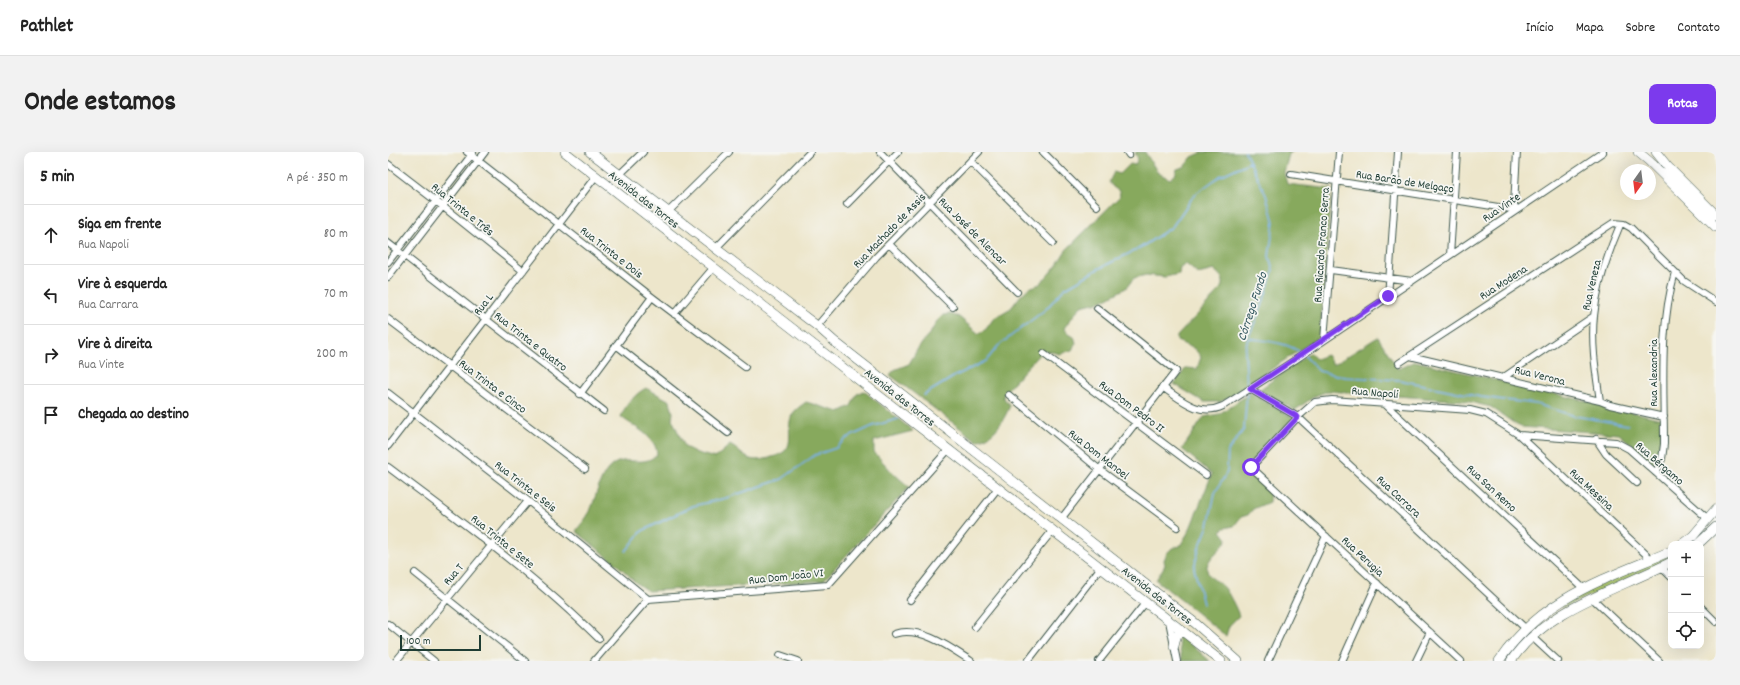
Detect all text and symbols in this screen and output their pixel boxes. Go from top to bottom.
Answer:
text: Pathlet [20,14,73,41]
text: Início [1526,18,1554,38]
text: Mapa [1576,18,1603,38]
text: Sobre [1625,18,1655,38]
text: Contato [1677,18,1720,38]
text: Onde estamos [24,84,176,124]
button: Rotas [1649,84,1716,124]
north arrow [1620,164,1656,200]
text: 5 min [40,166,74,190]
street label: Rua Barão de Melgaço [1354,166,1455,199]
street label: Avenida das Torres [604,167,682,233]
text: A pé · 350 m [287,169,348,188]
street label: Rua Trinta e Três [427,179,497,241]
street label: Rua Ricardo Franco Serra [1310,187,1335,303]
street label: Rua Machado de Assis [849,189,931,273]
street label: Rua Vinte [1479,189,1524,227]
street label: Rua José de Alencar [934,194,1010,271]
text: Siga em frente [78,214,161,236]
street label: Rua Trinta e Dois [576,223,646,283]
icon: ahead [40,224,62,246]
text: 80 m [324,225,348,244]
text: Rua Napoli [78,236,129,255]
street label: Rua Veneza [1578,258,1607,312]
street label: Rua Modena [1477,261,1531,305]
water label: Córrego Fundo [1233,269,1274,344]
text: Vire à esquerda [78,274,167,296]
icon: left [40,284,62,306]
text: 70 m [324,285,348,304]
route end [1379,287,1397,305]
street label: Rua L [470,290,498,320]
text: Rua Carrara [78,296,138,315]
street label: Rua Trinta e Quatro [490,308,570,376]
text: Vire à direita [78,334,152,356]
street label: Rua Alexandria [1646,339,1663,407]
icon: right [40,344,62,366]
text: 200 m [316,345,348,364]
text: Rua Vinte [78,356,124,375]
street label: Rua Trinta e Cinco [455,356,530,418]
street label: Rua Verona [1513,362,1567,391]
street label: Avenida das Torres [860,365,938,431]
street label: Rua Dom Pedro II [1095,377,1168,438]
street label: Rua Napoli [1351,383,1399,404]
icon: arrive [40,404,62,426]
text: Chegada ao destino [78,404,189,426]
street label: Rua Dom Manoel [1064,426,1132,485]
street label: Rua Bérgamo [1631,438,1687,490]
street label: Rua Trinta e Seis [490,457,560,517]
route start [1242,458,1260,476]
street label: Rua San Remo [1462,461,1520,517]
street label: Rua Messina [1565,465,1617,515]
street label: Rua Carrara [1372,472,1424,523]
street label: Rua Trinta e Sete [467,511,538,573]
street label: Rua Perugia [1337,533,1387,582]
map controls [1668,541,1704,649]
button: + [1668,541,1704,577]
street label: Rua T [440,560,469,590]
street label: Avenida das Torres [1117,563,1195,629]
street label: Rua Dom João VI [748,565,825,590]
button: − [1668,577,1704,613]
button: locate [1668,613,1704,649]
scale bar [400,633,481,652]
text: 100 m [406,634,430,650]

